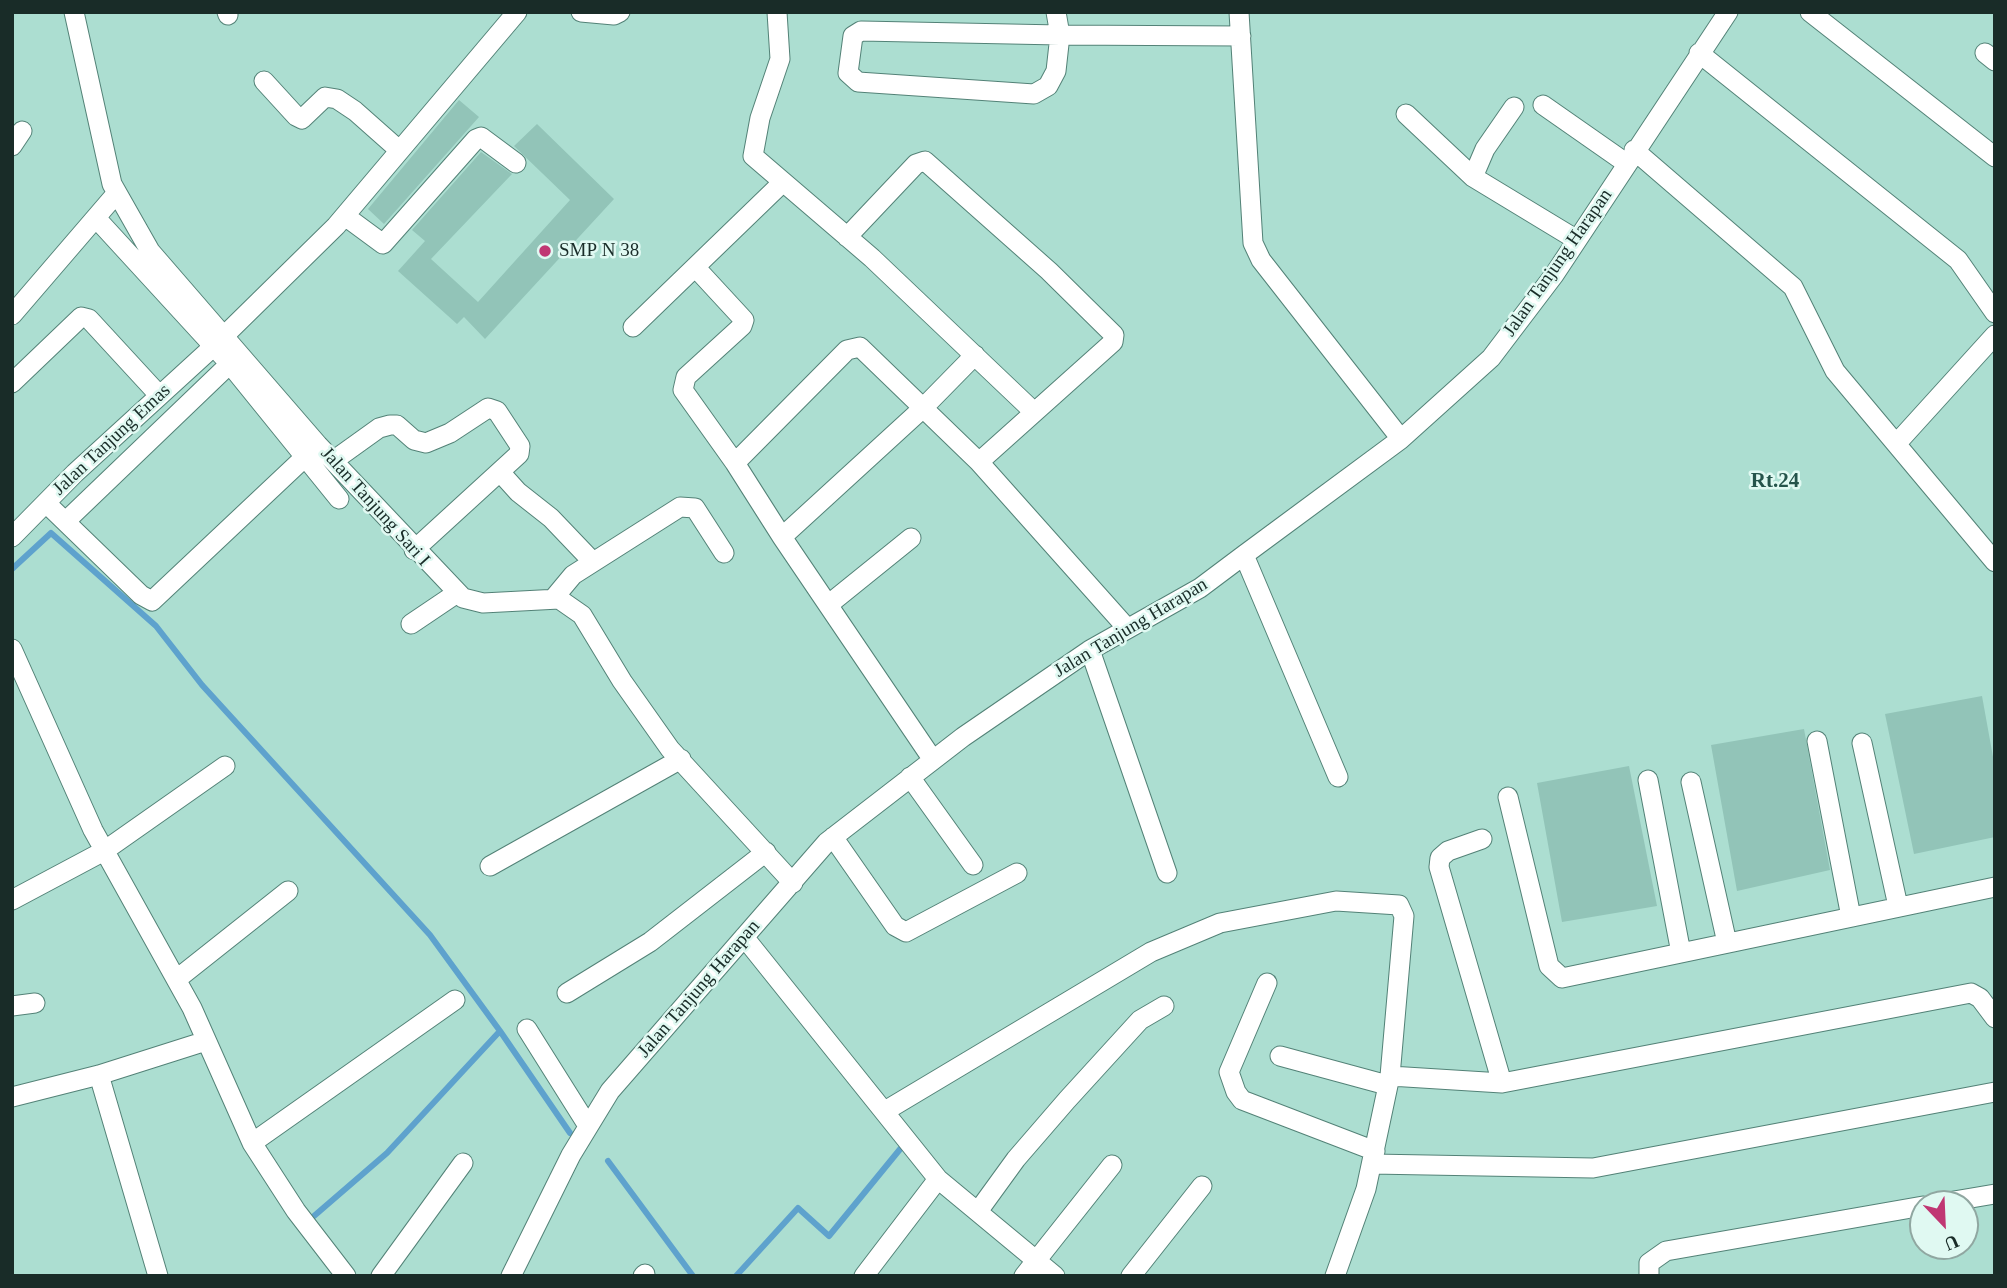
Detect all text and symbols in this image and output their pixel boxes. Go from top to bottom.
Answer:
street label: Jalan Tanjung Harapan [1499,185,1617,341]
place label: SMP N 38 [559,240,639,262]
marker: SMP N 38 [537,243,553,259]
street label: Jalan Tanjung Emas [48,380,176,500]
street label: Jalan Tanjung Sari I [316,443,434,571]
district label: Rt.24 [1751,469,1799,495]
street label: Jalan Tanjung Harapan [1050,573,1212,683]
street label: Jalan Tanjung Harapan [633,916,765,1062]
north arrow [1909,1190,1979,1260]
text: U [1941,1231,1962,1255]

